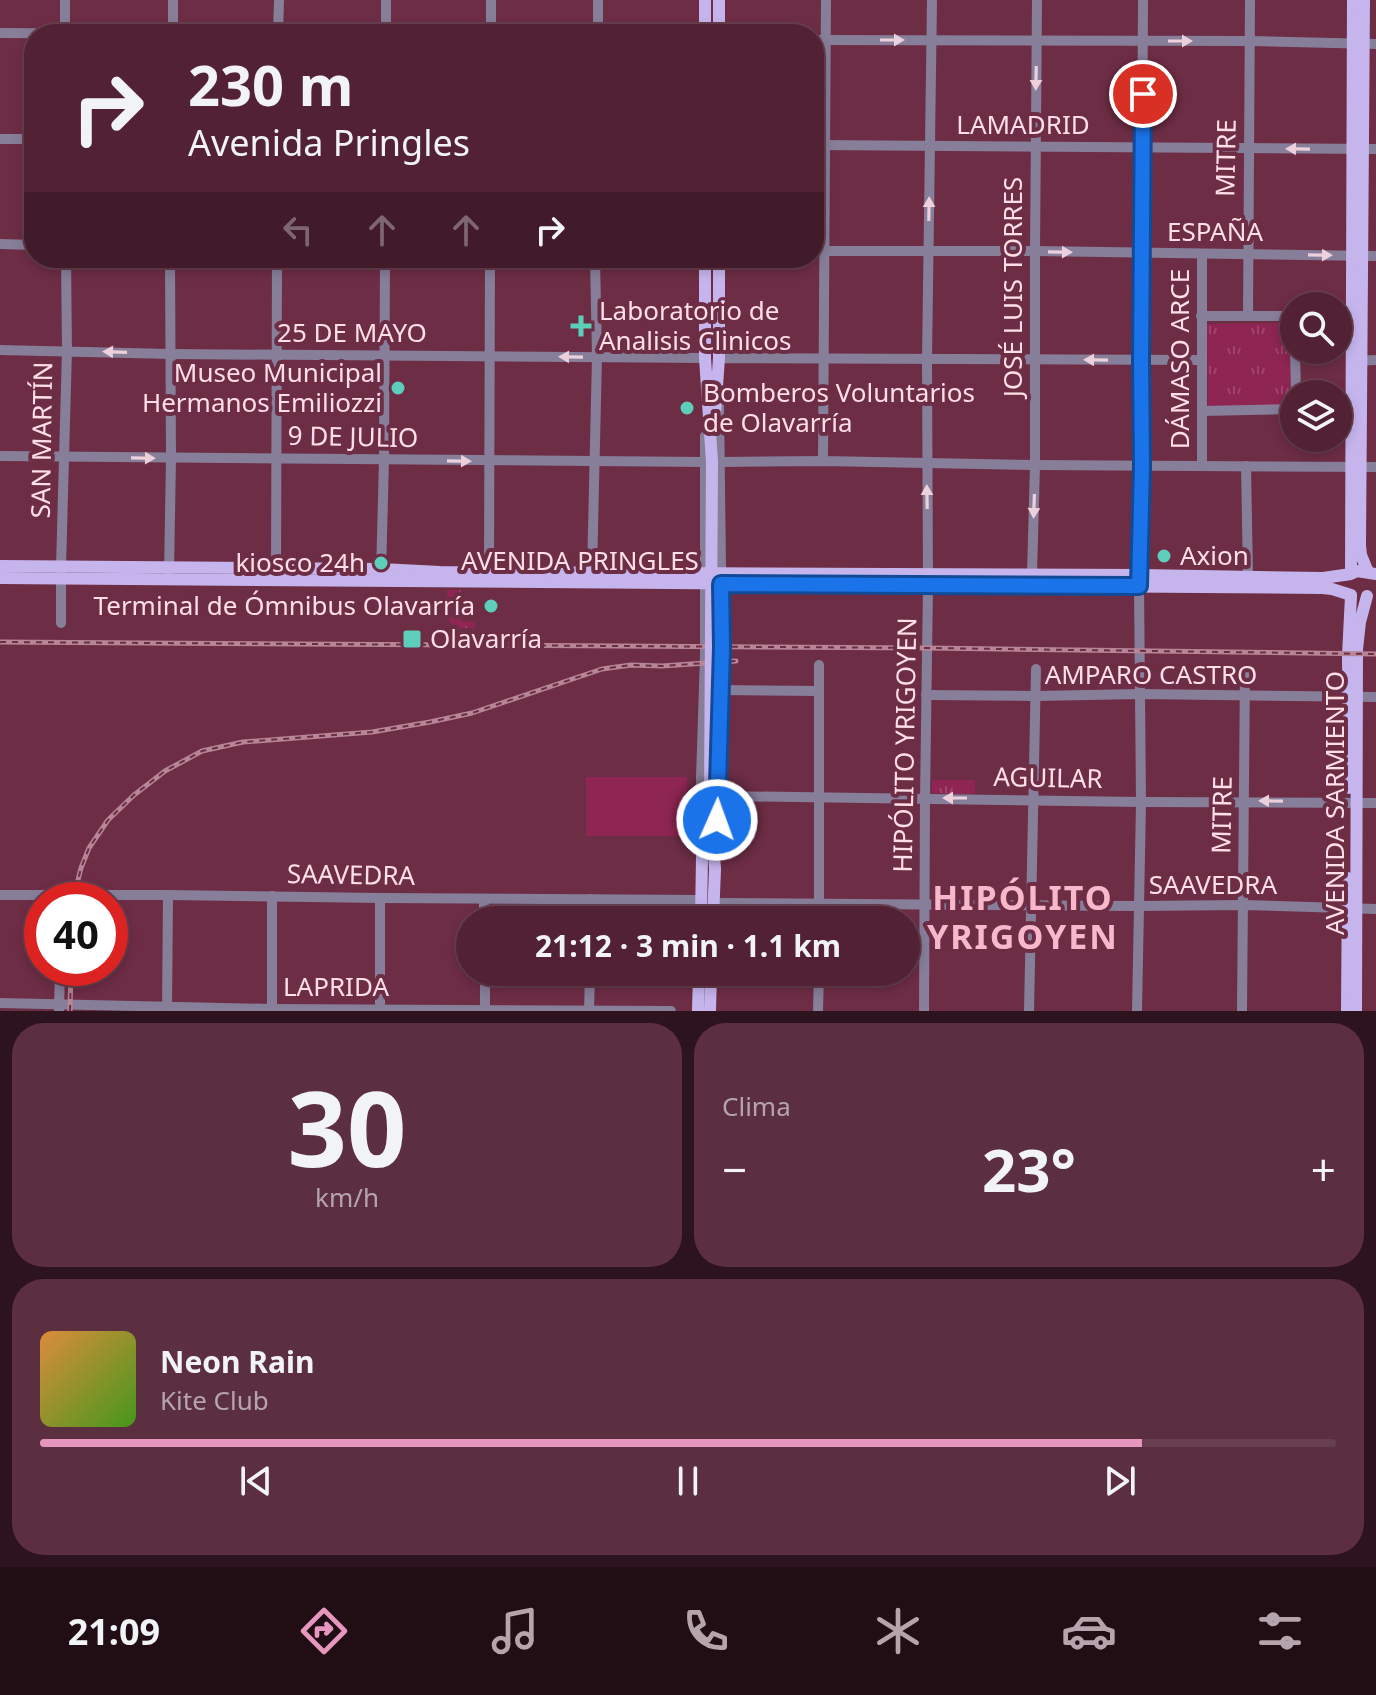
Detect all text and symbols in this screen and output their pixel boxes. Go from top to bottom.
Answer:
one-way arrow [880,34,905,46]
one-way arrow [1168,35,1193,47]
text: 230 m [188,46,353,122]
icon: right [56,56,160,160]
pin [1109,60,1177,128]
one-way arrow [1030,66,1042,91]
icon: arrive [1121,72,1165,116]
street label: LAMADRID [956,106,1090,142]
text: Avenida Pringles [188,118,470,167]
street label: MITRE [1206,119,1244,197]
one-way arrow [1285,142,1310,155]
street label: JOSÉ LUIS TORRES [994,177,1030,400]
one-way arrow [923,196,935,221]
icon: left [276,208,320,252]
icon: ahead [360,208,404,252]
icon: ahead [444,208,488,252]
icon: right [528,208,572,252]
street label: ESPAÑA [1167,213,1263,249]
one-way arrow [1048,246,1073,258]
one-way arrow [1308,249,1333,261]
street label: DÁMASO ARCE [1161,269,1197,449]
place label: Laboratorio de Analisis Clinicos [599,292,791,358]
map controls [1280,292,1352,452]
button: search [1280,292,1352,364]
street label: 25 DE MAYO [277,314,427,350]
marker: Laboratorio de Analisis Clinicos [570,315,592,337]
one-way arrow [102,346,127,358]
one-way arrow [558,351,583,363]
one-way arrow [1083,353,1108,366]
place label: Museo Municipal Hermanos Emiliozzi [142,354,382,420]
street label: SAN MARTÍN [22,361,60,519]
place label: Bomberos Voluntarios de Olavarría [703,374,975,440]
marker: Museo Municipal Hermanos Emiliozzi [389,379,407,397]
button: layers [1280,380,1352,452]
marker: Bomberos Voluntarios de Olavarría [678,399,696,417]
street label: 9 DE JULIO [287,417,419,455]
one-way arrow [131,451,156,464]
one-way arrow [447,454,472,467]
one-way arrow [921,484,934,509]
one-way arrow [1028,494,1040,519]
place label: Axion [1180,537,1249,573]
street label: AVENIDA PRINGLES [461,542,699,578]
place label: kiosco 24h [235,544,365,580]
marker: Axion [1155,547,1173,565]
marker: kiosco 24h [372,554,390,572]
place label: Terminal de Ómnibus Olavarría [94,587,475,623]
marker: Terminal de Ómnibus Olavarría [482,597,500,615]
street label: HIPÓLITO YRIGOYEN [884,617,924,873]
place label: Olavarría [430,620,542,656]
marker: Olavarría [401,628,423,650]
street label: AMPARO CASTRO [1045,656,1257,692]
street label: AVENIDA SARMIENTO [1316,671,1352,935]
street label: AGUILAR [993,758,1103,796]
street label: MITRE [1202,776,1240,854]
position arrow [675,778,759,862]
one-way arrow [942,792,967,804]
one-way arrow [1258,795,1283,808]
street label: SAAVEDRA [287,855,416,893]
street label: SAAVEDRA [1149,866,1278,902]
district label: HIPÓLITO YRIGOYEN [927,874,1119,959]
speed limit sign: 40 [24,882,128,986]
text: 21:12 · 3 min · 1.1 km [535,925,841,966]
street label: LAPRIDA [283,968,389,1004]
text: 30 [288,1056,406,1197]
text: Clima [722,1088,791,1124]
text: 23° [982,1128,1076,1210]
text: − [722,1139,747,1199]
text: + [1311,1139,1336,1199]
text: km/h [315,1179,379,1215]
text: Neon Rain [160,1341,314,1382]
text: Kite Club [160,1382,269,1418]
icon: previous [234,1459,278,1503]
icon: pause [666,1459,710,1503]
icon: next [1098,1459,1142,1503]
icon: directions [296,1603,352,1659]
icon: music [487,1603,543,1659]
icon: phone [678,1603,734,1659]
icon: climate [870,1603,926,1659]
icon: car [1061,1603,1117,1659]
icon: filters [1252,1603,1308,1659]
text: 21:09 [68,1607,160,1656]

